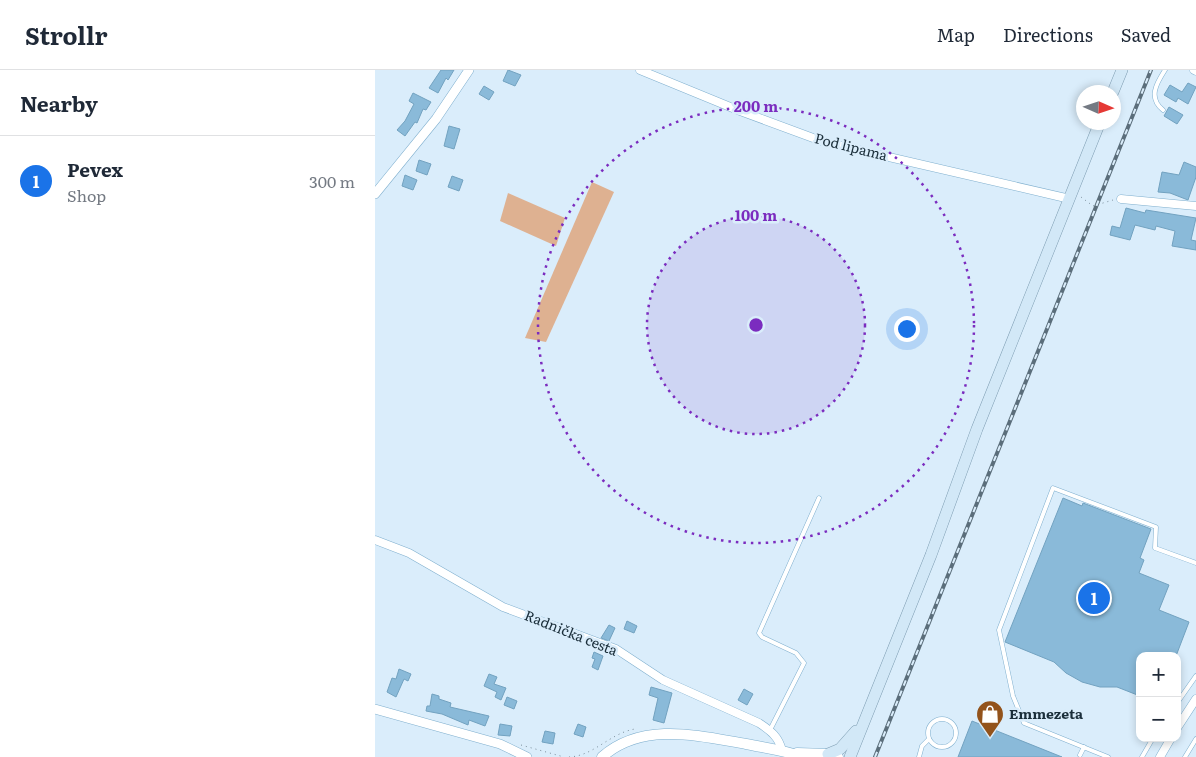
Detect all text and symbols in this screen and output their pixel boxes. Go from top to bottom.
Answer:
text: Strollr [25,17,108,52]
text: Map [937,21,975,48]
text: Directions [1003,21,1093,48]
text: Saved [1121,21,1171,48]
north arrow [1076,85,1121,130]
text: Nearby [20,87,98,118]
text: 200 m [734,94,778,117]
street label: Pod lipama [813,127,890,165]
text: Pevex [67,155,123,183]
text: 1 [33,169,39,193]
text: 300 m [309,169,355,193]
text: Shop [67,183,106,207]
text: 100 m [735,203,777,226]
centre of rings [747,316,765,334]
your location [894,316,920,342]
pin: 1 [1078,579,1110,617]
street label: Radnička cesta [522,604,621,660]
map controls [1136,652,1181,742]
button: + [1136,652,1181,697]
button: − [1136,697,1181,742]
shop icon: Emmezeta [975,699,1005,738]
place label: Emmezeta [1009,703,1084,723]

